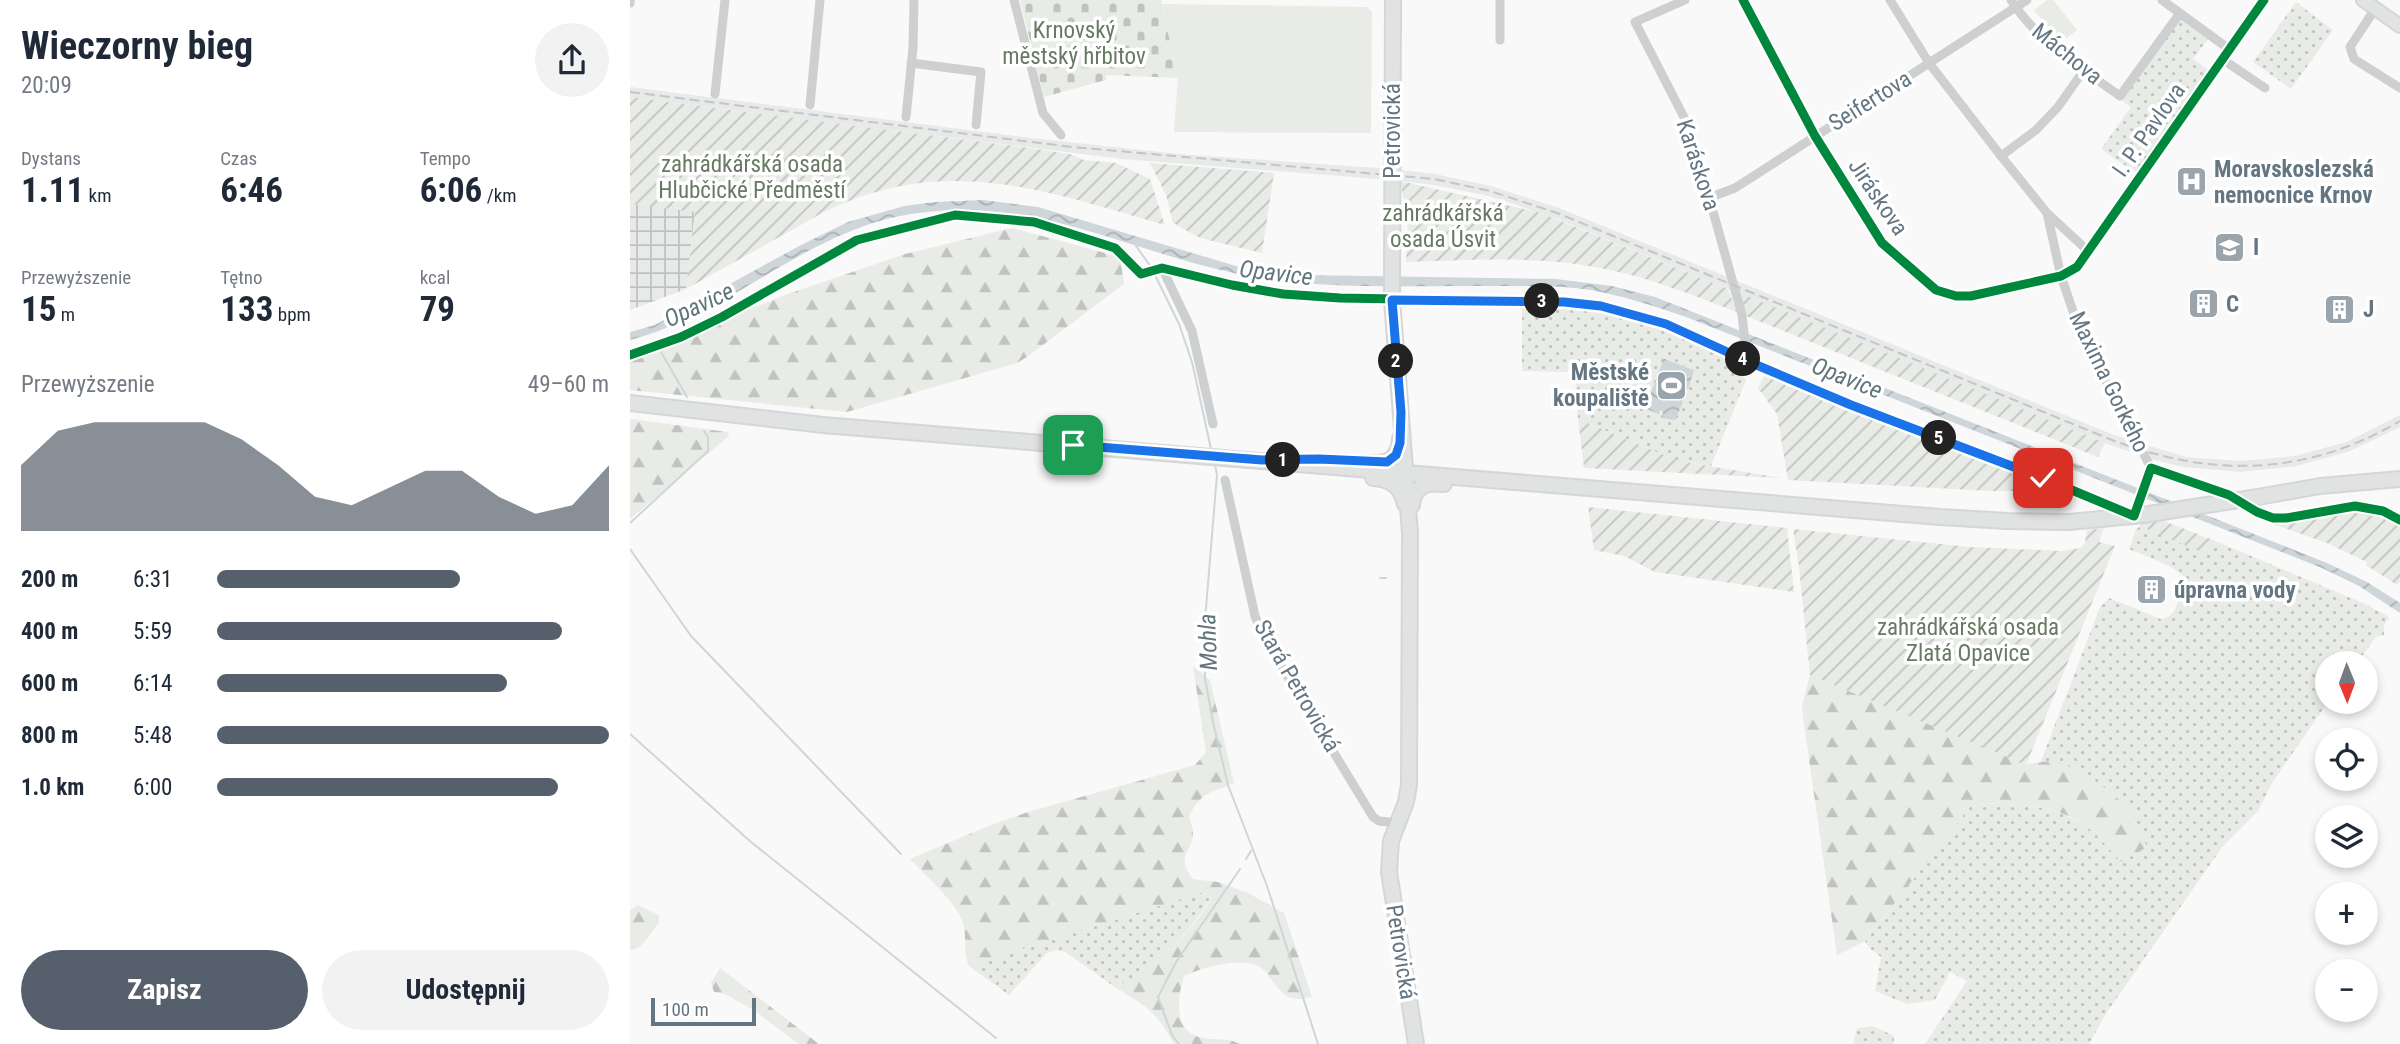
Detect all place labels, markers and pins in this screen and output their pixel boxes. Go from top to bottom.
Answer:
place label: Moravskoslezská nemocnice Krnov [2214,156,2374,209]
hospital icon: Moravskoslezská nemocnice Krnov [2174,165,2208,199]
school or university icon: I [2213,230,2247,264]
place label: I [2253,234,2259,261]
pin: 3 [1524,284,1560,318]
building icon: C [2186,287,2220,321]
place label: C [2226,291,2239,318]
building icon: J [2323,292,2357,326]
place label: J [2363,296,2374,323]
pin: 4 [1726,342,1760,376]
pin: 2 [1378,344,1414,378]
place label: Městské koupaliště [1553,359,1649,412]
sports icon: Městské koupaliště [1655,368,1689,402]
pin [1043,415,1103,475]
pin: 5 [1922,420,1956,456]
pin: 1 [1266,442,1300,477]
pin [2013,448,2073,508]
building icon: úpravna vody [2134,573,2168,607]
place label: úpravna vody [2174,577,2296,604]

